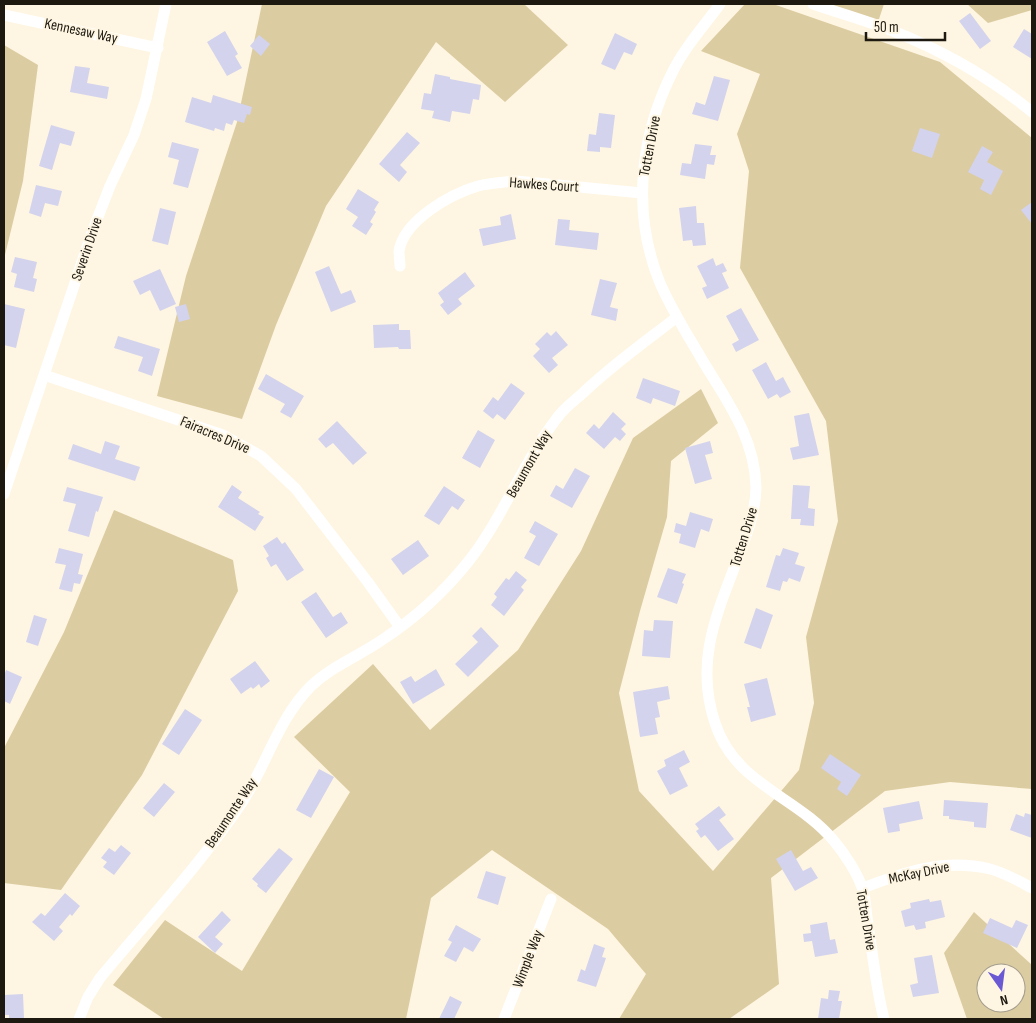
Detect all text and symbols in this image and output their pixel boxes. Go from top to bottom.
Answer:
scale bar [866,10,945,42]
street label: Kennesaw Way [43,14,119,48]
text: 50 m [874,18,899,37]
street label: Totten Drive [635,114,665,178]
street label: Hawkes Court [509,173,580,197]
street label: Severin Drive [67,215,107,283]
street label: Fairacres Drive [177,412,253,458]
street label: Beaumont Way [502,427,556,501]
street label: Totten Drive [726,505,762,569]
street label: Beaumonte Way [201,774,262,852]
street label: McKay Drive [887,857,951,889]
street label: Totten Drive [851,888,881,952]
street label: Wimple Way [508,927,548,991]
north arrow [976,963,1026,1013]
text: N [998,991,1010,1009]

